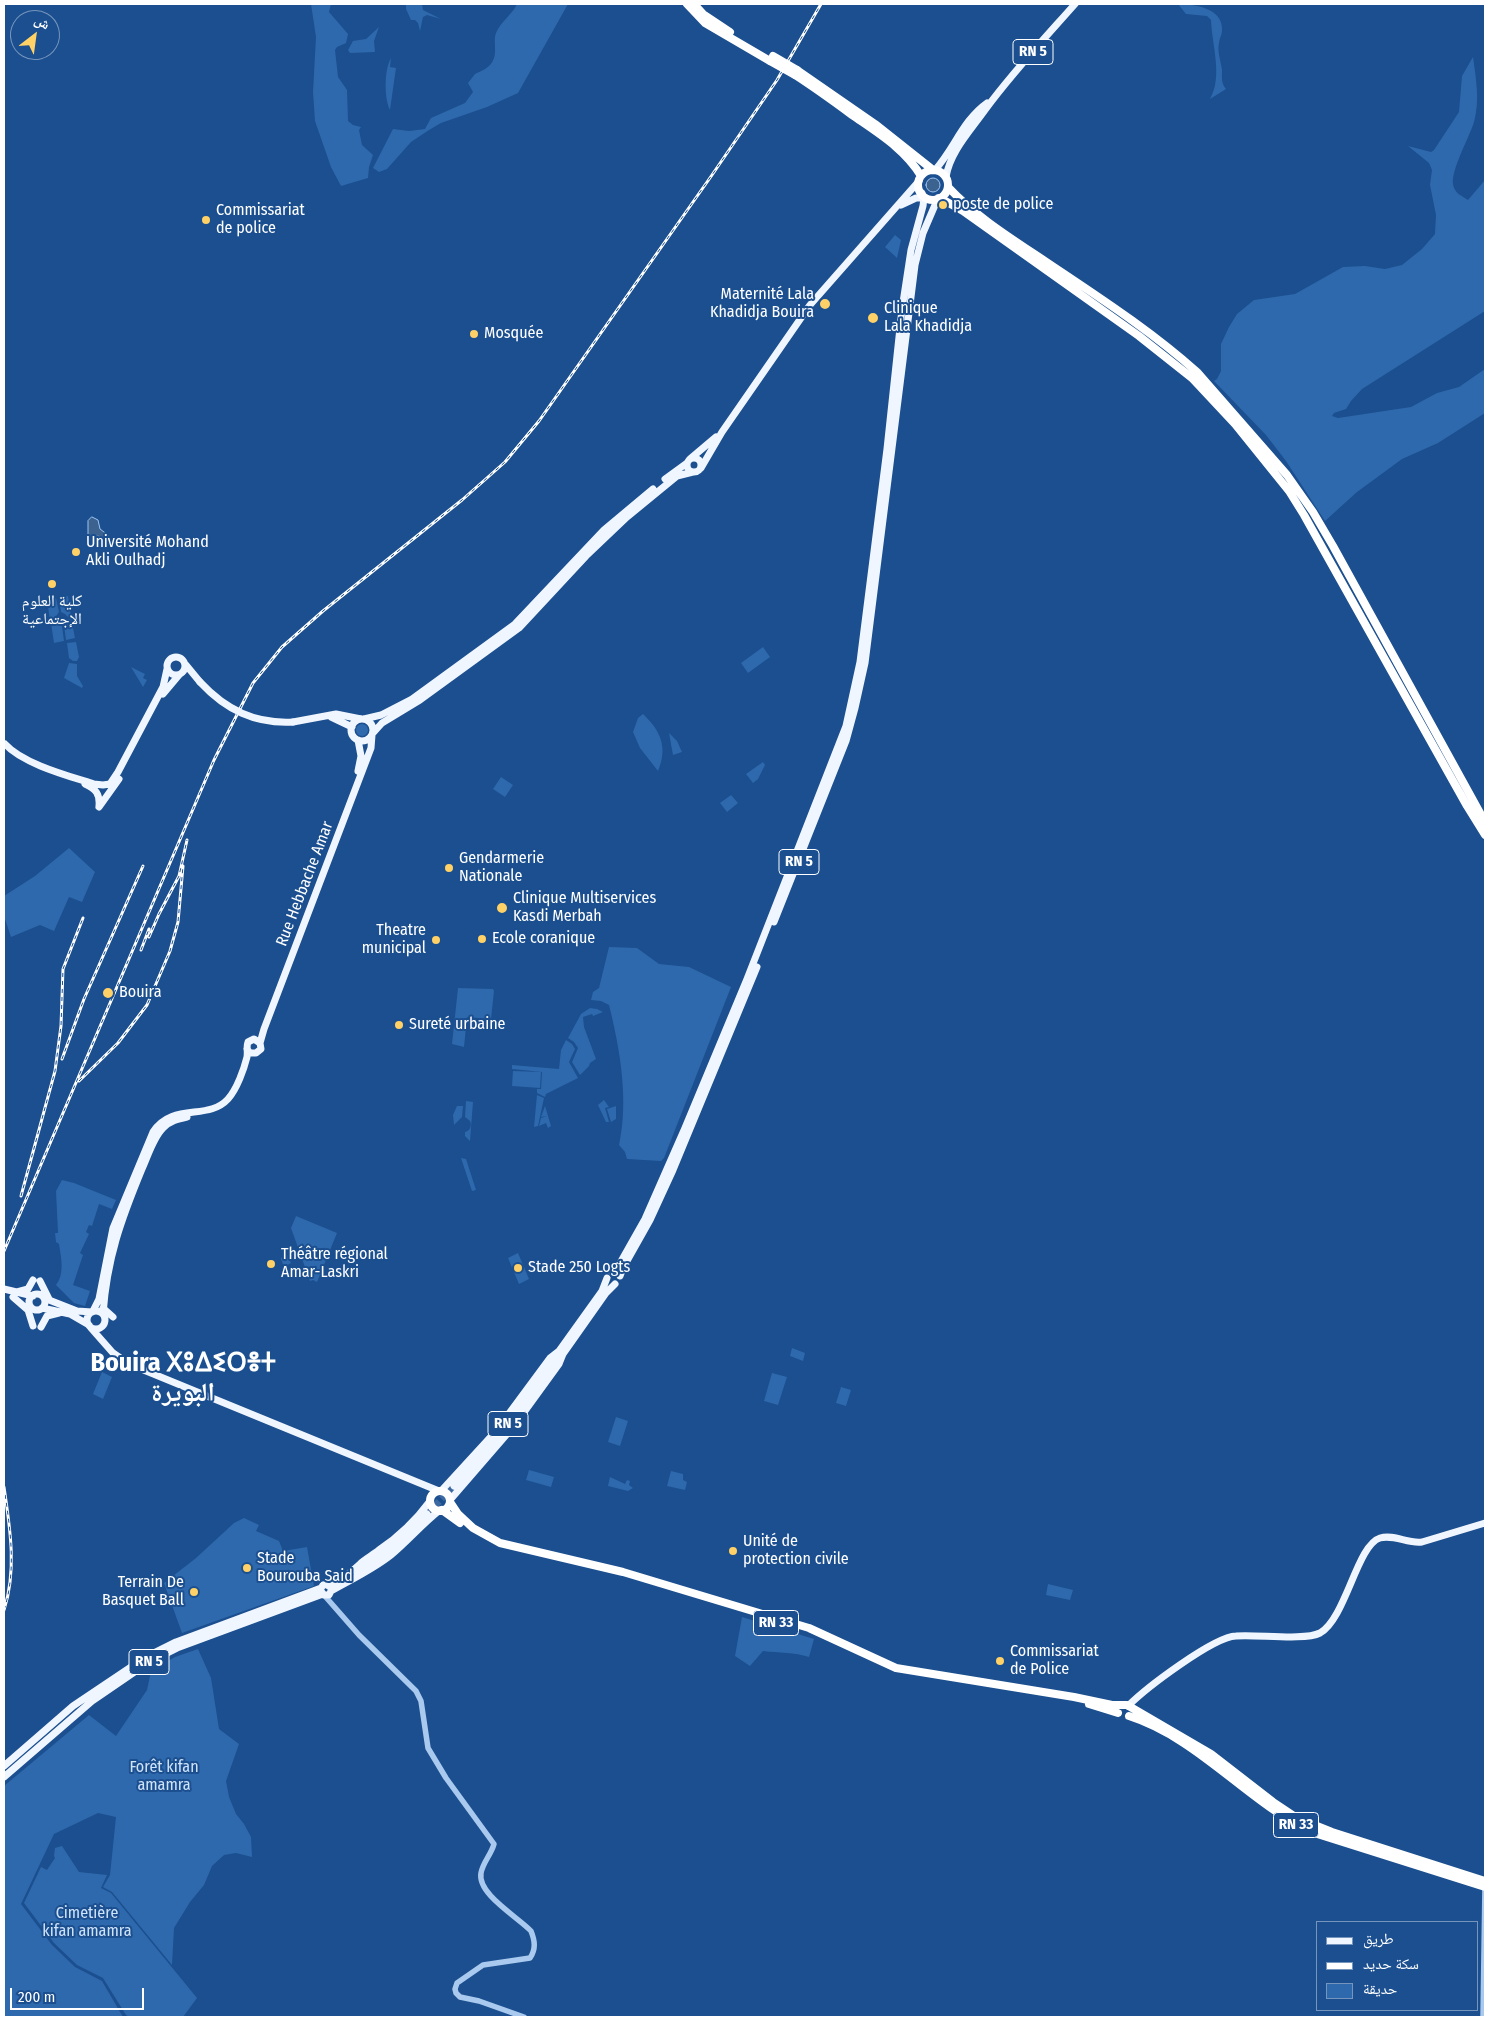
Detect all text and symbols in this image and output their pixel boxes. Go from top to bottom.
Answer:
north arrow [10,10,60,60]
text: ش [32,11,53,34]
road number: RN 5 [1013,40,1053,64]
place label: poste de police [953,195,1053,215]
marker: poste de police [937,199,949,211]
place label: Commissariat de police [216,201,305,239]
marker: Commissariat de police [200,214,212,226]
place label: Maternité Lala Khadidja Bouira [710,285,814,323]
marker: Maternité Lala Khadidja Bouira [818,297,832,311]
place label: Clinique Lala Khadidja [884,299,972,337]
marker: Clinique Lala Khadidja [866,311,880,325]
place label: Mosquée [484,324,543,344]
marker: Mosquée [468,328,480,340]
place label: Université Mohand Akli Oulhadj [86,533,209,571]
marker: Université Mohand Akli Oulhadj [70,546,82,558]
marker: كلية العلوم الإجتماعية [46,578,58,590]
place label: كلية العلوم الإجتماعية [22,592,82,630]
street label: Rue Hebbache Amar [272,819,338,949]
place label: Gendarmerie Nationale [459,849,544,887]
road number: RN 5 [779,850,819,874]
marker: Gendarmerie Nationale [443,862,455,874]
place label: Clinique Multiservices Kasdi Merbah [513,889,656,927]
marker: Clinique Multiservices Kasdi Merbah [495,901,509,915]
place label: Theatre municipal [362,921,426,959]
place label: Ecole coranique [492,929,595,949]
marker: Ecole coranique [476,933,488,945]
marker: Theatre municipal [430,934,442,946]
place label: Bouira [119,983,161,1003]
marker: Bouira [101,986,115,1000]
place label: Sureté urbaine [409,1015,506,1035]
marker: Sureté urbaine [393,1019,405,1031]
place label: Théâtre régional Amar-Laskri [281,1245,388,1283]
marker: Théâtre régional Amar-Laskri [265,1258,277,1270]
place label: Stade 250 Logts [528,1258,630,1278]
marker: Stade 250 Logts [512,1262,524,1274]
district label: Bouira ⵝⵓⵠⵉⵔⴻⵜ البويرة [90,1348,276,1410]
road number: RN 5 [488,1412,528,1436]
place label: Unité de protection civile [743,1532,849,1570]
marker: Unité de protection civile [727,1545,739,1557]
place label: Stade Bourouba Said [257,1549,353,1587]
marker: Stade Bourouba Said [241,1562,253,1574]
place label: Terrain De Basquet Ball [102,1573,184,1611]
marker: Terrain De Basquet Ball [188,1586,200,1598]
road number: RN 33 [754,1610,798,1636]
place label: Commissariat de Police [1010,1642,1099,1680]
road number: RN 5 [129,1650,169,1674]
marker: Commissariat de Police [994,1655,1006,1667]
park label: Forêt kifan amamra [129,1758,199,1796]
road number: RN 33 [1274,1812,1318,1838]
park label: Cimetière kifan amamra [42,1904,132,1942]
legend [1316,1921,1479,2011]
text: طريق [1363,1930,1394,1948]
text: سكة حديد [1363,1955,1419,1973]
scale bar [12,1978,146,2010]
text: حديقة [1363,1980,1397,1998]
text: 200 m [18,1988,55,2006]

